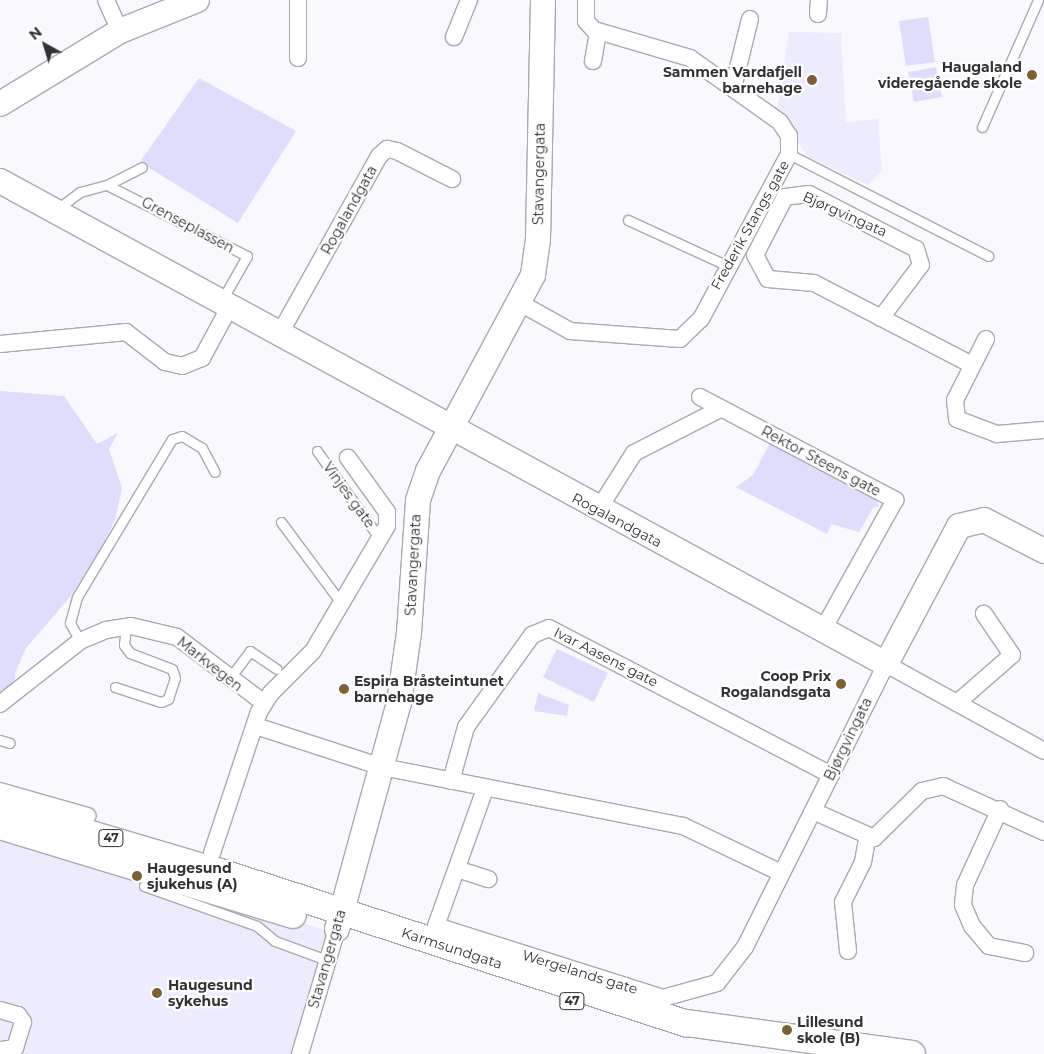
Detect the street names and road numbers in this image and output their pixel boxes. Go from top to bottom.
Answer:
street label: Stavangergata [530,123,548,225]
street label: Frederik Stangs gate [707,157,793,293]
street label: Rogalandgata [318,163,380,257]
street label: Bjørgvingata [800,188,890,240]
street label: Grenseplassen [139,194,237,256]
street label: Rektor Steens gate [758,422,884,500]
street label: Vinjes gate [319,459,379,531]
street label: Rogalandgata [569,489,665,551]
street label: Stavangergata [402,514,424,616]
street label: Ivar Aasens gate [551,624,661,690]
street label: Markvegen [174,633,246,695]
street label: Bjørgvingata [821,695,875,783]
road number: 47 [97,828,125,848]
street label: Stavangergata [305,908,349,1010]
street label: Karmsundgata [399,924,505,972]
street label: Wergelands gate [520,946,640,998]
road number: 47 [558,991,586,1010]

